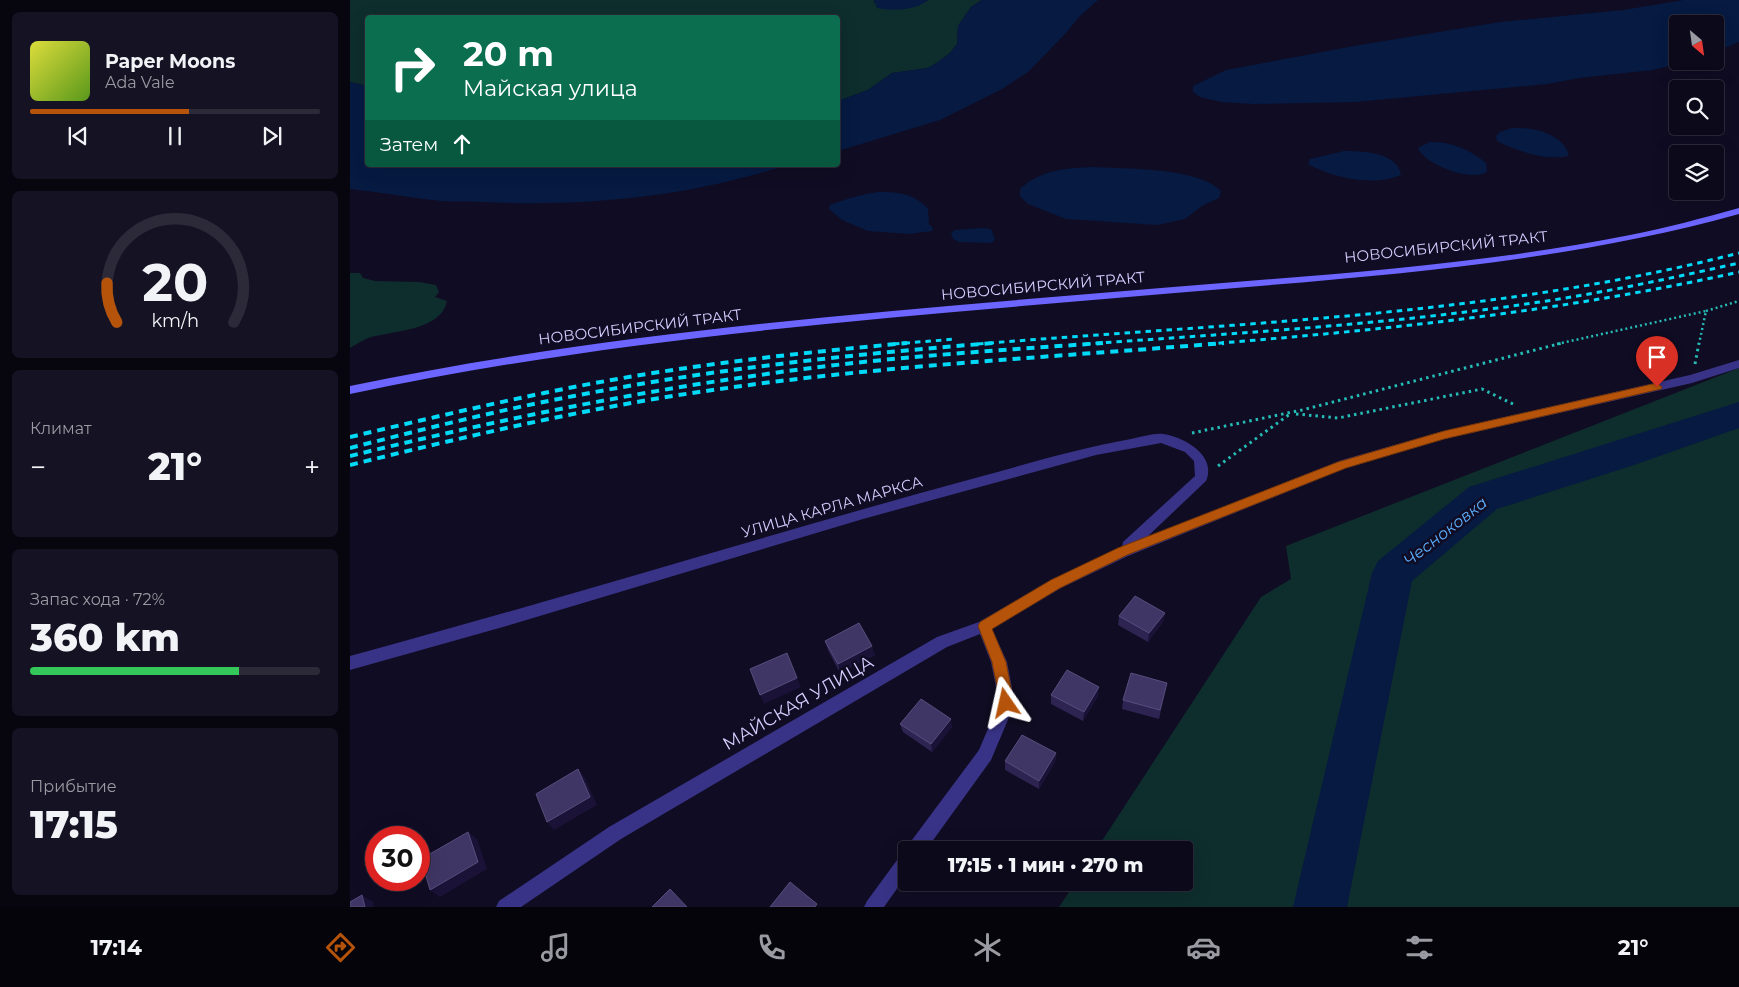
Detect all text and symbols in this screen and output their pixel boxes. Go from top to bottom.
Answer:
north arrow [1669,15,1724,70]
map controls [1669,15,1724,200]
text: 20 m [463,32,554,75]
icon: right [380,35,445,100]
text: Paper Moons [105,50,235,73]
text: Ada Vale [105,73,175,92]
text: Майская улица [463,75,638,102]
button: search [1669,80,1724,135]
icon: previous [64,122,92,150]
icon: pause [161,122,189,150]
icon: next [258,122,286,150]
icon: ahead [448,130,476,158]
text: Затем [380,133,438,156]
button: layers [1669,145,1724,200]
street label: НОВОСИБИРСКИЙ ТРАКТ [1343,226,1549,267]
text: 20 [142,251,208,314]
street label: НОВОСИБИРСКИЙ ТРАКТ [940,267,1146,304]
street label: НОВОСИБИРСКИЙ ТРАКТ [537,305,743,348]
text: km/h [151,310,199,331]
pin [1636,336,1678,387]
icon: arrive [1643,343,1671,371]
text: Климат [30,419,92,438]
text: 21° [148,443,202,490]
text: − [30,450,46,484]
text: + [304,450,320,484]
street label: УЛИЦА КАРЛА МАРКСА [739,472,925,542]
water label: Чесноковка [1400,493,1491,570]
text: Запас хода · 72% [30,590,165,609]
text: 360 km [30,614,180,661]
street label: МАЙСКАЯ УЛИЦА [719,651,878,755]
position arrow [979,676,1031,728]
text: Прибытие [30,777,117,796]
text: 17:15 [30,801,118,848]
speed limit sign: 30 [365,826,430,891]
text: 17:15 · 1 мин · 270 m [948,854,1143,877]
icon: directions [323,930,358,965]
icon: music [538,930,573,965]
icon: phone [754,930,789,965]
icon: climate [970,930,1005,965]
icon: car [1186,930,1221,965]
icon: filters [1402,930,1437,965]
text: 17:14 [90,934,142,961]
text: 21° [1618,934,1649,961]

